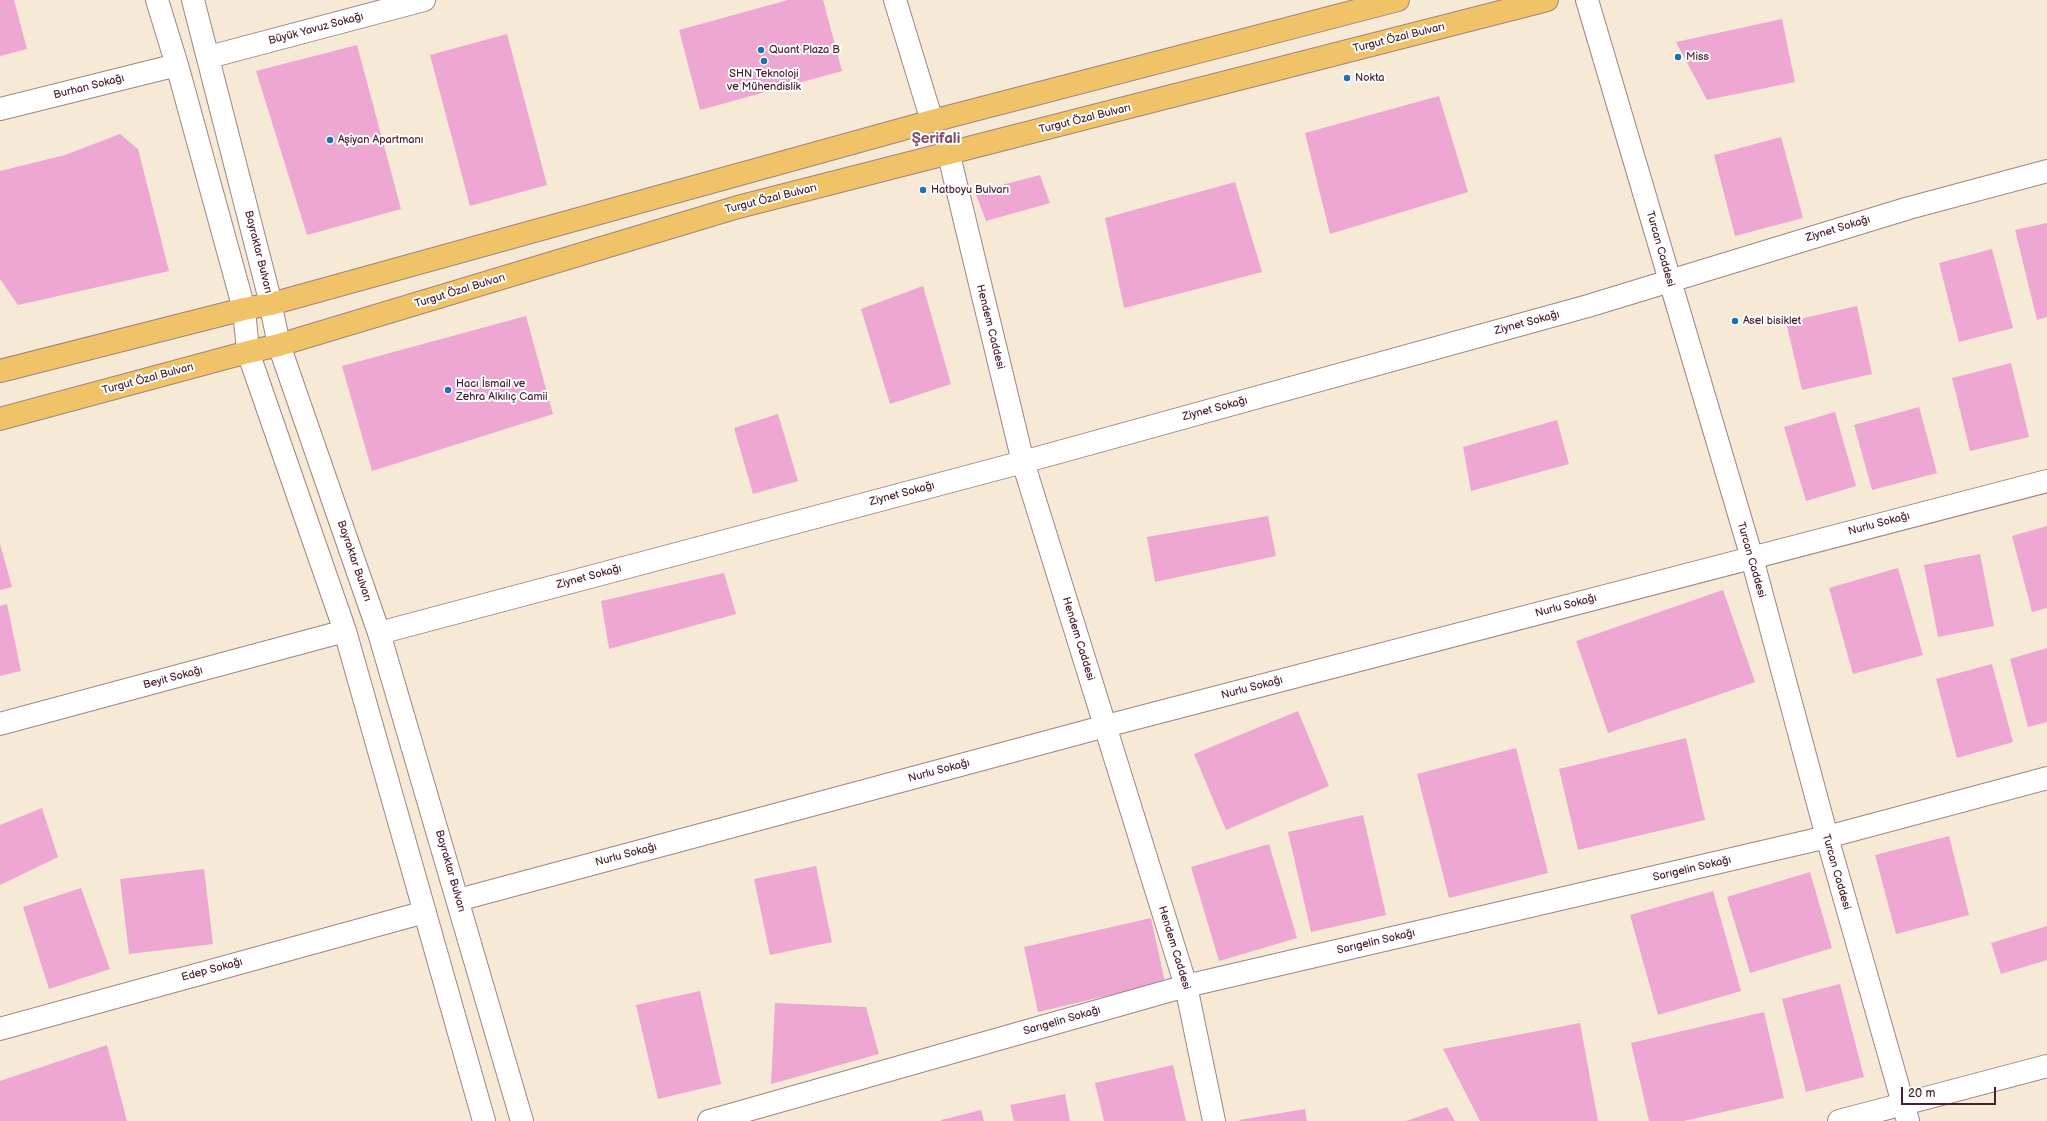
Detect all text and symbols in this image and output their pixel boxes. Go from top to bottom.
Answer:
street label: Büyük Yavuz Sokağı [267,10,365,48]
street label: Turgut Özal Bulvarı [1352,20,1446,56]
place label: Quant Plaza B [769,43,840,57]
marker: Quant Plaza B [756,45,766,55]
place label: Miss [1686,50,1709,64]
marker: Miss [1673,52,1683,62]
marker: SHN Teknoloji ve Mühendislik [759,56,769,66]
place label: SHN Teknoloji ve Mühendislik [727,67,801,93]
place label: Nokta [1355,71,1385,85]
street label: Burhan Sokağı [52,72,126,102]
marker: Nokta [1342,73,1352,83]
street label: Turgut Özal Bulvarı [1038,101,1132,137]
district label: Şerifali [912,130,960,148]
place label: Aşiyan Apartmanı [338,133,423,147]
marker: Aşiyan Apartmanı [325,135,335,145]
street label: Turgut Özal Bulvarı [724,181,818,217]
place label: Hatboyu Bulvarı [931,183,1009,197]
marker: Hatboyu Bulvarı [918,185,928,195]
street label: Bayraktar Bulvarı [241,209,275,295]
street label: Turcan Caddesi [1643,210,1677,288]
street label: Ziynet Sokağı [1804,213,1872,245]
street label: Turgut Özal Bulvarı [413,271,507,311]
street label: Hendem Caddesi [973,283,1007,371]
street label: Ziynet Sokağı [1493,308,1561,338]
place label: Asel bisiklet [1743,314,1801,328]
marker: Asel bisiklet [1730,316,1740,326]
street label: Turgut Özal Bulvarı [101,360,195,398]
place label: Hacı İsmail ve Zehra Alkılıç Camii [456,377,548,403]
marker: Hacı İsmail ve Zehra Alkılıç Camii [443,385,453,395]
street label: Ziynet Sokağı [1181,394,1249,424]
street label: Ziynet Sokağı [868,479,936,509]
street label: Nurlu Sokağı [1847,509,1911,539]
street label: Bayraktar Bulvarı [334,519,374,603]
street label: Turcan Caddesi [1734,521,1768,599]
street label: Ziynet Sokağı [555,562,623,592]
street label: Nurlu Sokağı [1534,591,1598,621]
street label: Hendem Caddesi [1059,596,1097,682]
street label: Beyit Sokağı [142,664,204,692]
street label: Nurlu Sokağı [1220,673,1284,703]
street label: Nurlu Sokağı [907,756,971,786]
street label: Bayraktar Bulvarı [432,828,468,914]
street label: Turcan Caddesi [1819,833,1853,911]
street label: Nurlu Sokağı [594,840,658,870]
street label: Sarıgelin Sokağı [1652,854,1732,884]
street label: Hendem Caddesi [1155,905,1193,991]
street label: Sarıgelin Sokağı [1336,927,1416,957]
street label: Edep Sokağı [180,956,244,984]
street label: Sarıgelin Sokağı [1022,1004,1102,1038]
scale bar [1903,1079,1998,1105]
text: 20 m [1908,1086,1935,1101]

